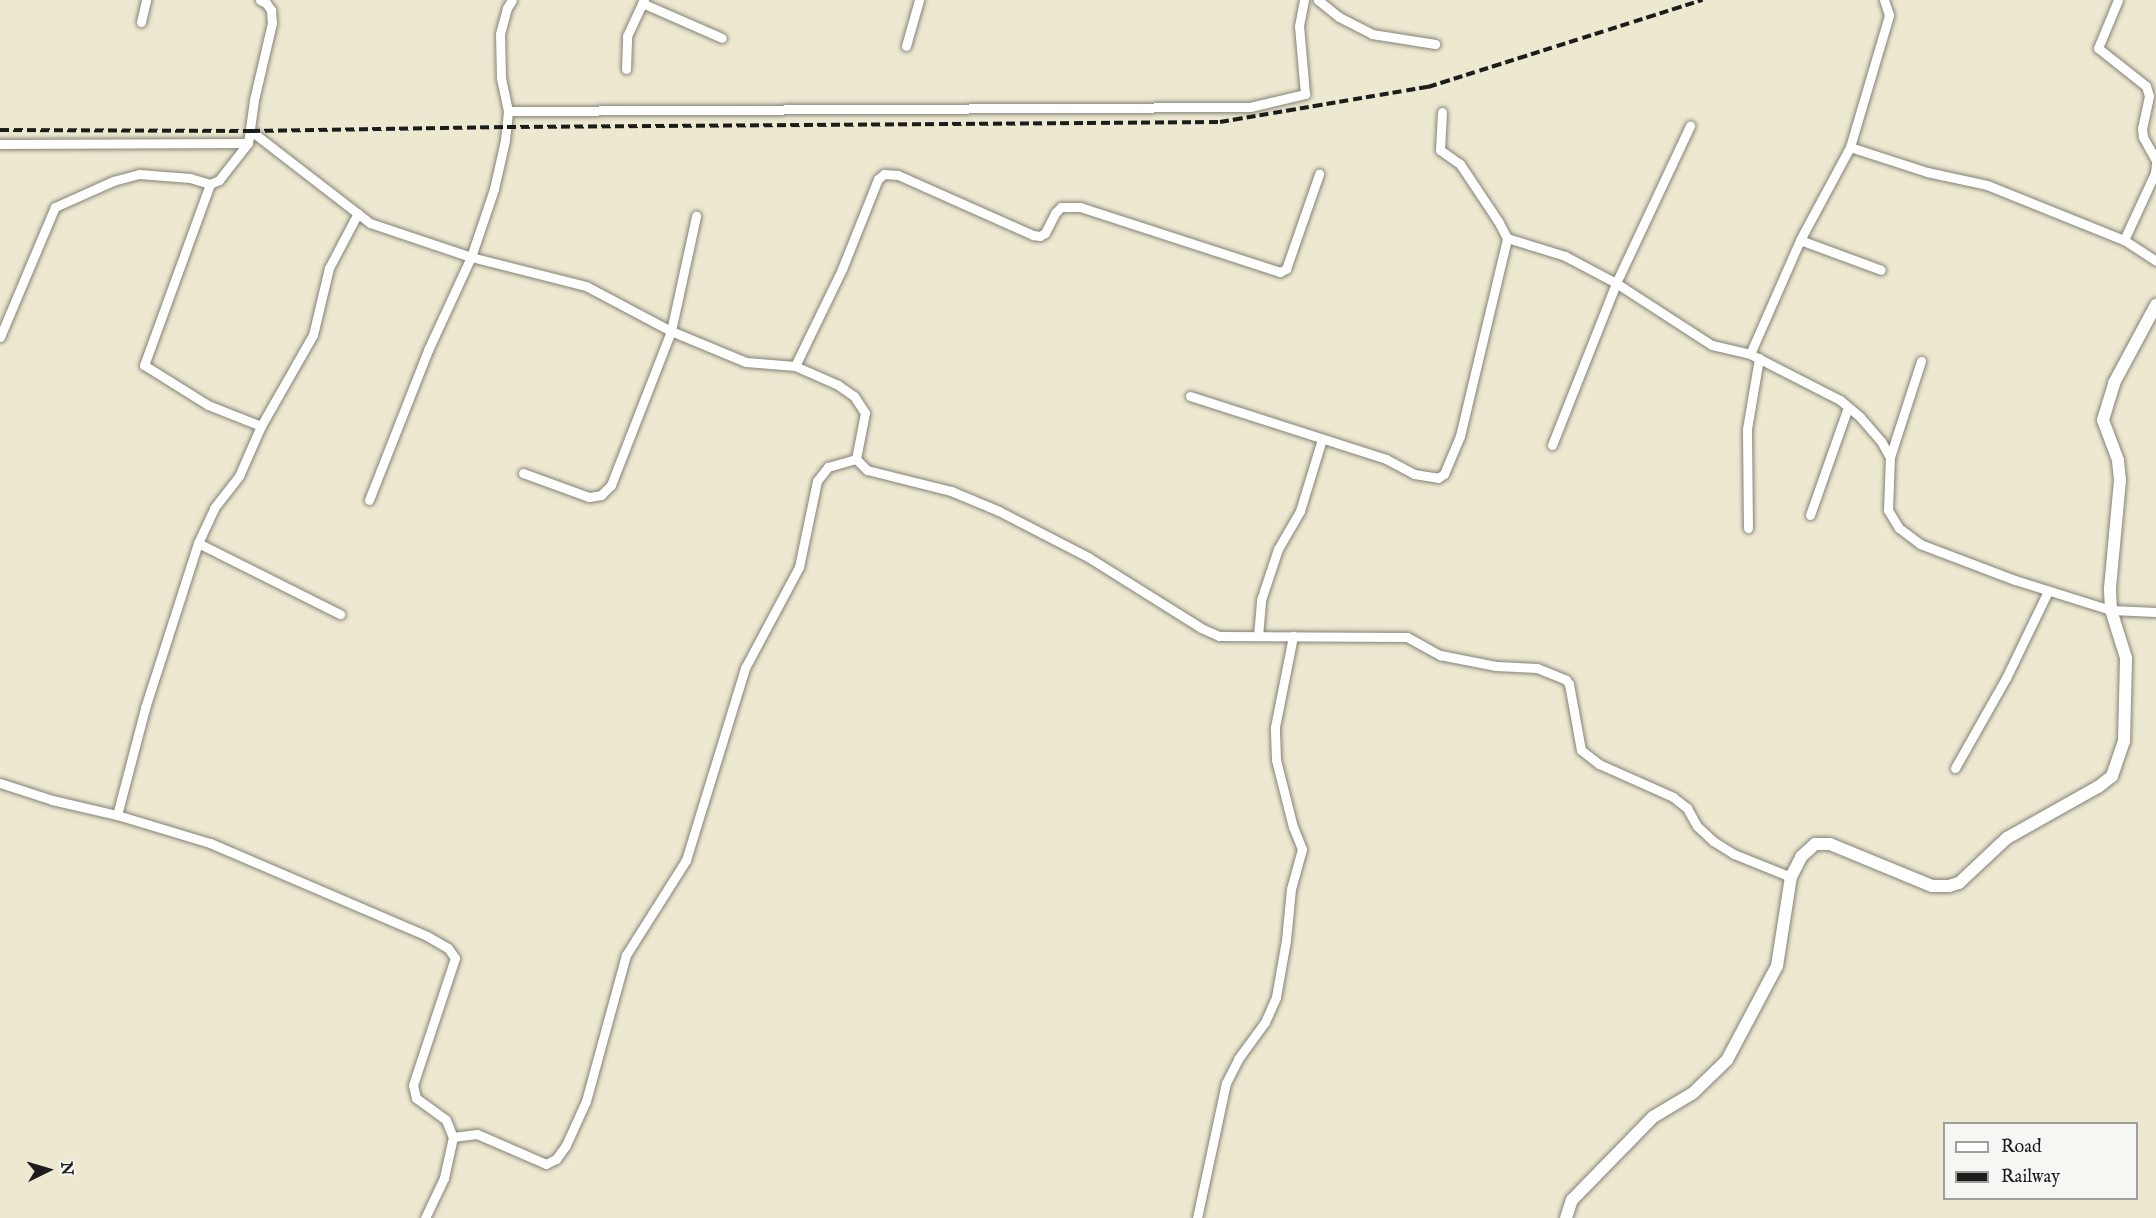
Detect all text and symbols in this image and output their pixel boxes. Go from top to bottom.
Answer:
legend [1943,1122,2138,1200]
text: Road [2001,1136,2042,1159]
north arrow [18,1140,78,1200]
text: N [55,1161,76,1176]
text: Railway [2001,1166,2060,1189]

